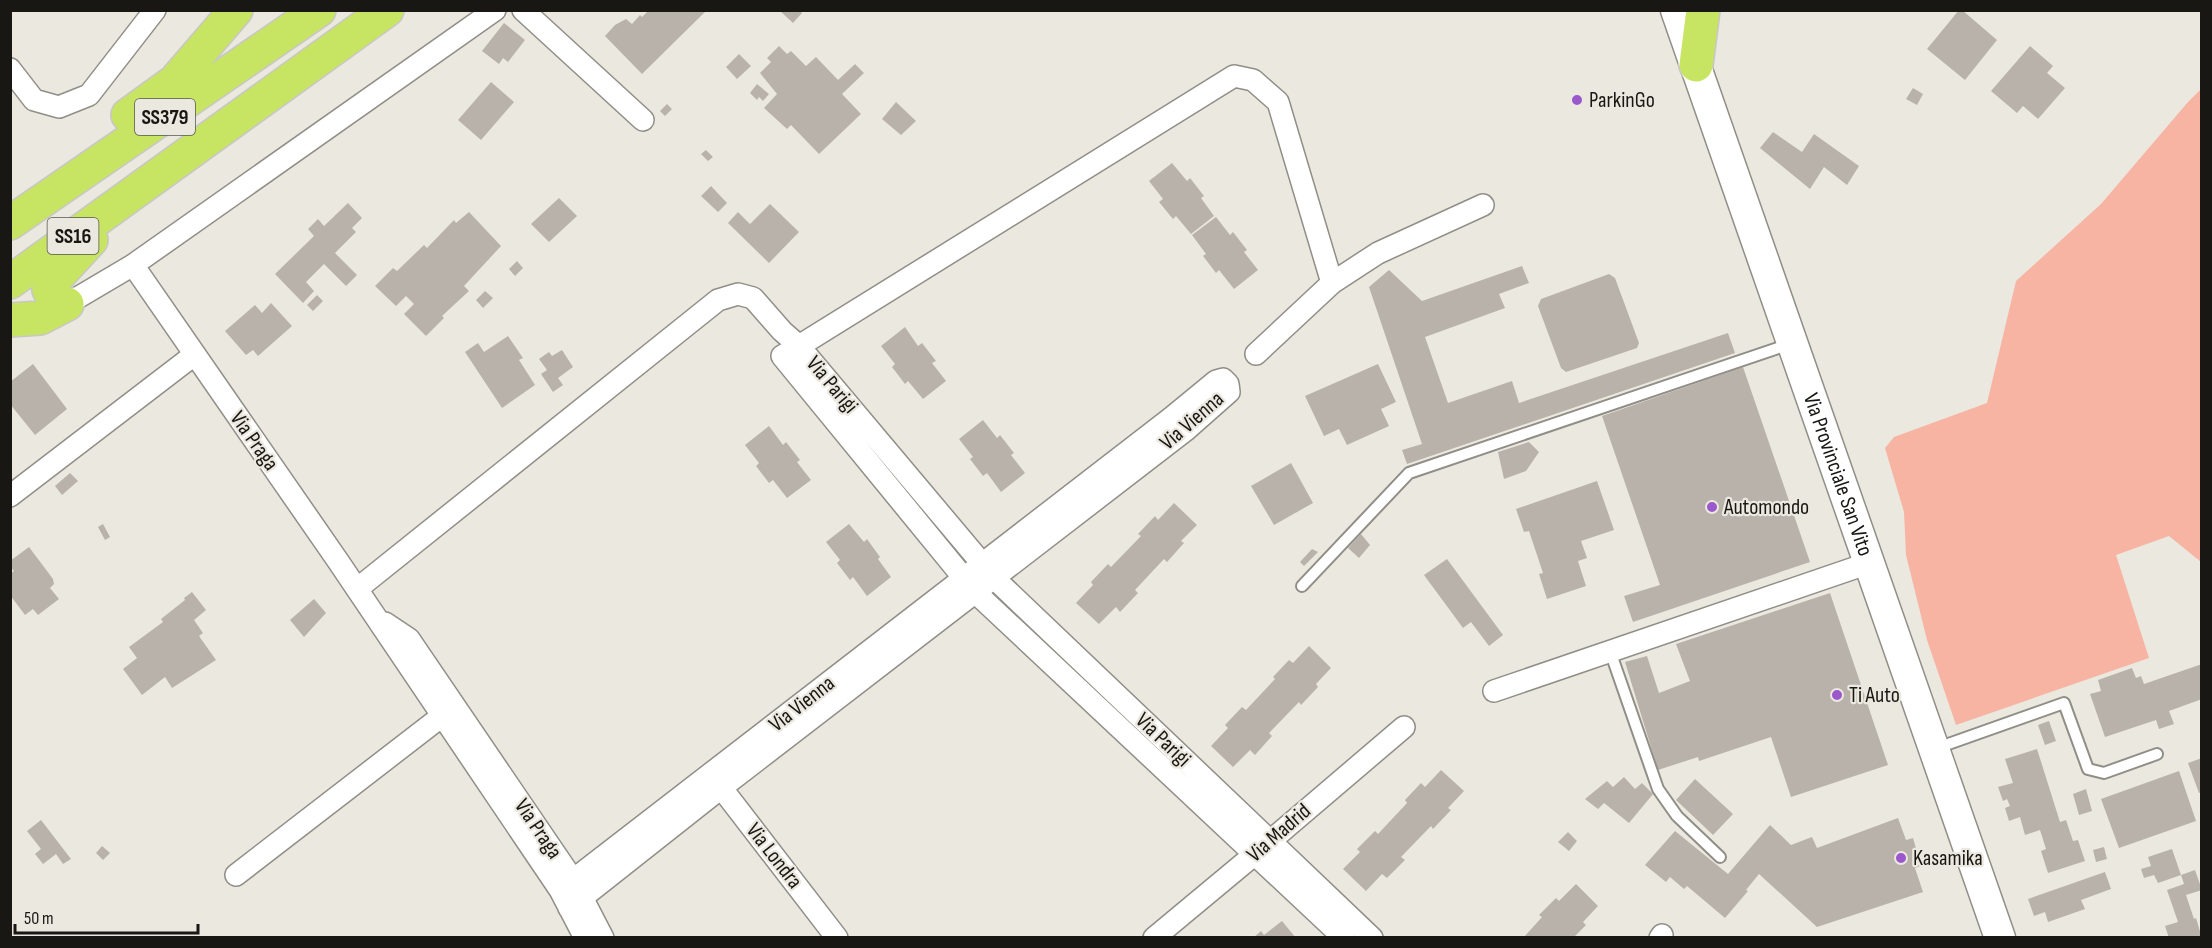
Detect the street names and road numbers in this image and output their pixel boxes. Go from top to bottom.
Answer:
road number: SS379 [135,99,195,135]
road number: SS16 [48,218,98,254]
street label: Via Parigi [800,351,864,419]
street label: Via Vienna [1154,386,1230,456]
street label: Via Provinciale San Vito [1797,390,1879,559]
street label: Via Praga [224,406,284,476]
street label: Via Vienna [764,670,840,738]
street label: Via Parigi [1130,707,1196,773]
street label: Via Praga [508,794,568,864]
street label: Via Madrid [1241,798,1317,868]
street label: Via Londra [740,818,808,894]

